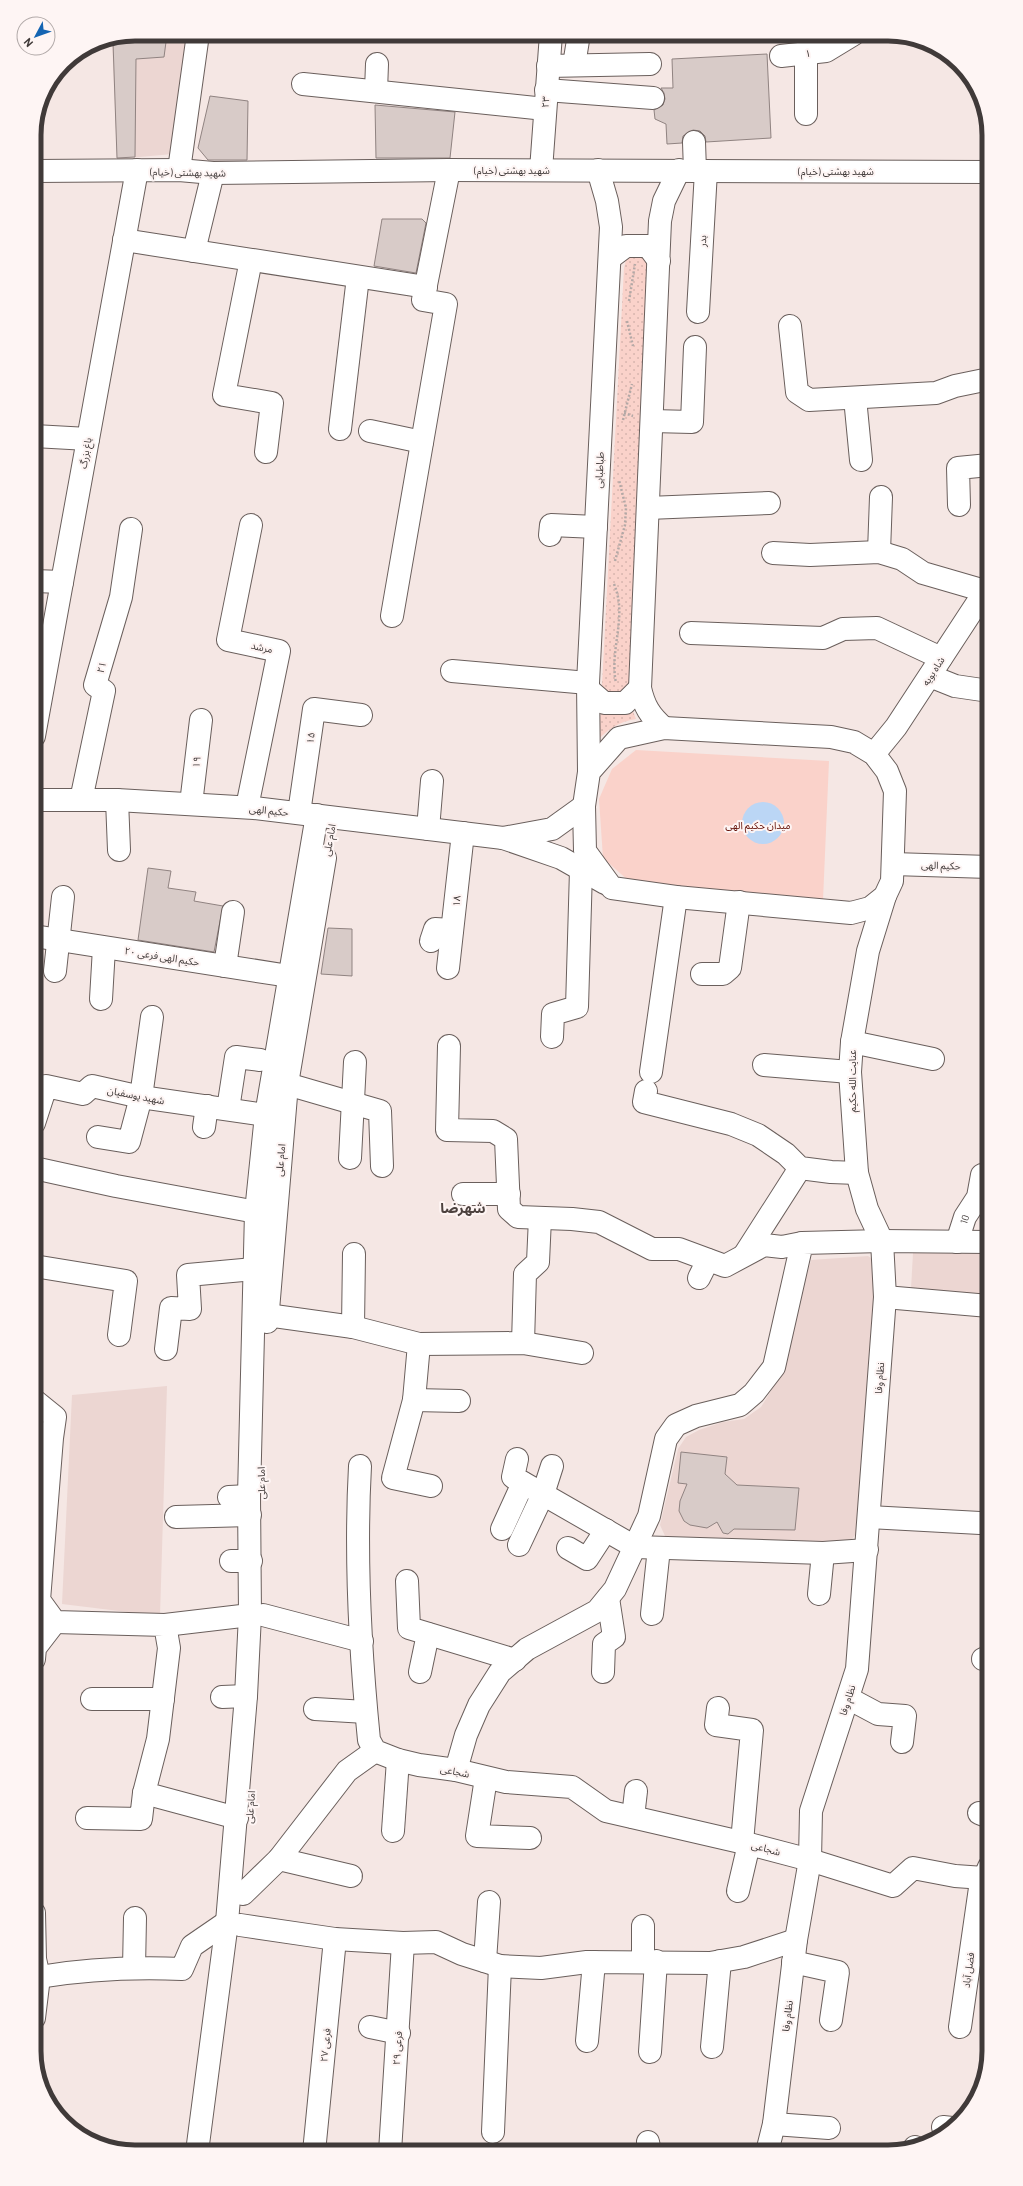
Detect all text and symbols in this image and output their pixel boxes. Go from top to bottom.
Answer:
north arrow [16,16,56,56]
text: N [21,36,35,50]
street label: ۱ [805,47,811,59]
street label: ۲۳ [539,96,551,108]
street label: شهید بهشتی (خیام) [473,164,550,179]
street label: شهید بهشتی (خیام) [149,165,226,182]
street label: شهید بهشتی (خیام) [797,165,874,180]
street label: بدر [696,235,709,248]
street label: باغ بزرگ [76,436,96,470]
street label: طباطبایی [592,451,606,489]
street label: مرشد [250,639,274,656]
street label: شاه بویه [919,654,948,688]
street label: ۲۱ [94,660,108,674]
street label: ۱۵ [303,731,317,745]
street label: ۱۹ [189,756,203,768]
street label: حکیم الهی [248,802,289,820]
park label: میدان حکیم الهی [725,819,791,833]
street label: امام علی [320,823,341,858]
street label: حکیم الهی [921,858,961,874]
street label: ۱۸ [449,894,463,907]
street label: حکیم الهی فرعی ۲۰ [123,944,200,970]
street label: عنایت الله حکیم [846,1050,860,1112]
street label: شهید یوسفیان [106,1084,166,1107]
street label: امام علی [273,1143,290,1177]
district label: شهرضا [440,1199,486,1217]
street label: 10 [957,1213,971,1225]
street label: نظام وفا [872,1362,889,1394]
street label: امام علی [255,1466,270,1499]
street label: نظام وفا [836,1683,861,1718]
street label: شجاعی [439,1762,471,1780]
street label: امام علی [243,1790,260,1824]
street label: شجاعی [750,1838,782,1858]
street label: فضل آباد [960,1951,977,1989]
street label: نظام وفا [779,1999,798,2033]
street label: فرعی ۲۷ [317,2027,334,2063]
street label: فرعی ۲۹ [390,2030,405,2065]

